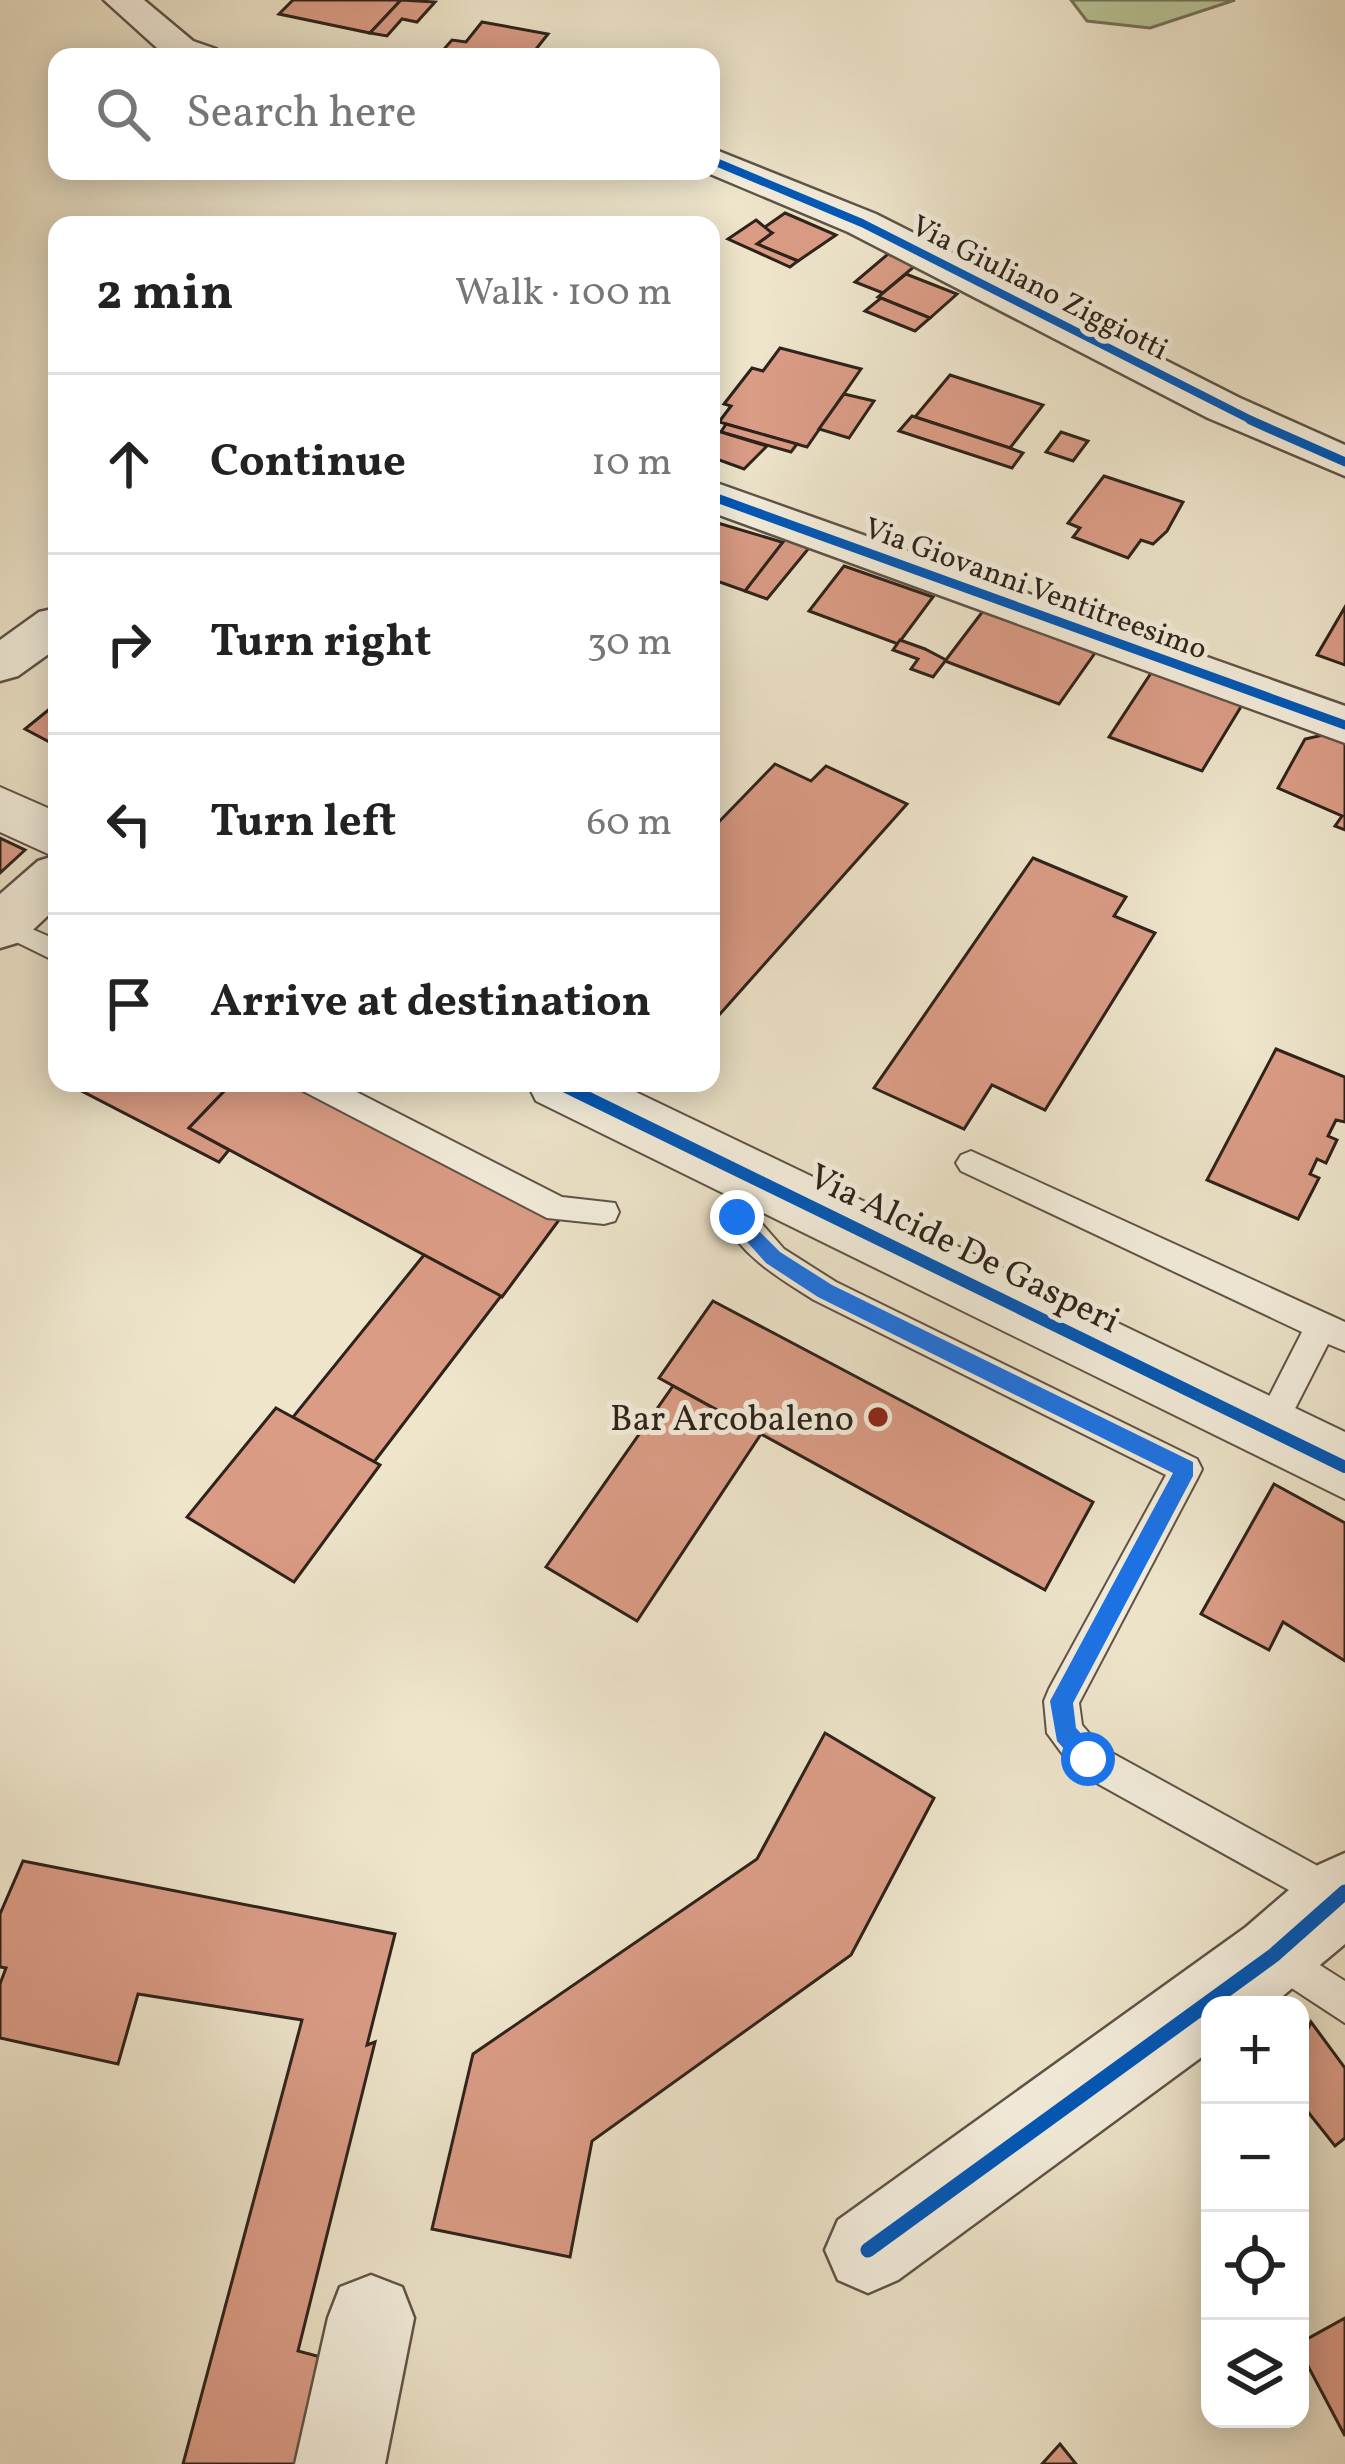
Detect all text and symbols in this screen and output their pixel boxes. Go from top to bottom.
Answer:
search box [48,48,720,180]
icon: search [90,81,156,147]
text: Search here [186,83,417,146]
street label: Via Giuliano Ziggiotti [903,206,1175,372]
text: 2 min [96,259,234,330]
text: Walk · 100 m [455,267,672,321]
icon: ahead [96,431,162,497]
text: Continue [210,432,406,495]
text: 10 m [591,437,672,491]
street label: Via Giovanni Ventitreesimo [858,508,1212,671]
icon: right [96,611,162,677]
text: Turn right [210,612,431,675]
text: 30 m [587,617,672,671]
icon: left [96,791,162,857]
text: Turn left [210,792,396,855]
text: 60 m [587,797,672,851]
icon: arrive [96,971,162,1037]
text: Arrive at destination [210,972,651,1035]
street label: Via Alcide De Gasperi [799,1154,1127,1348]
route end [710,1190,764,1244]
place label: Bar Arcobaleno [610,1396,854,1446]
marker: Bar Arcobaleno [865,1404,891,1430]
route start [1061,1732,1115,1786]
map controls [1201,1996,1309,2428]
button: + [1201,1996,1309,2104]
button: − [1201,2104,1309,2212]
button: locate [1201,2212,1309,2320]
button: layers [1201,2320,1309,2428]

